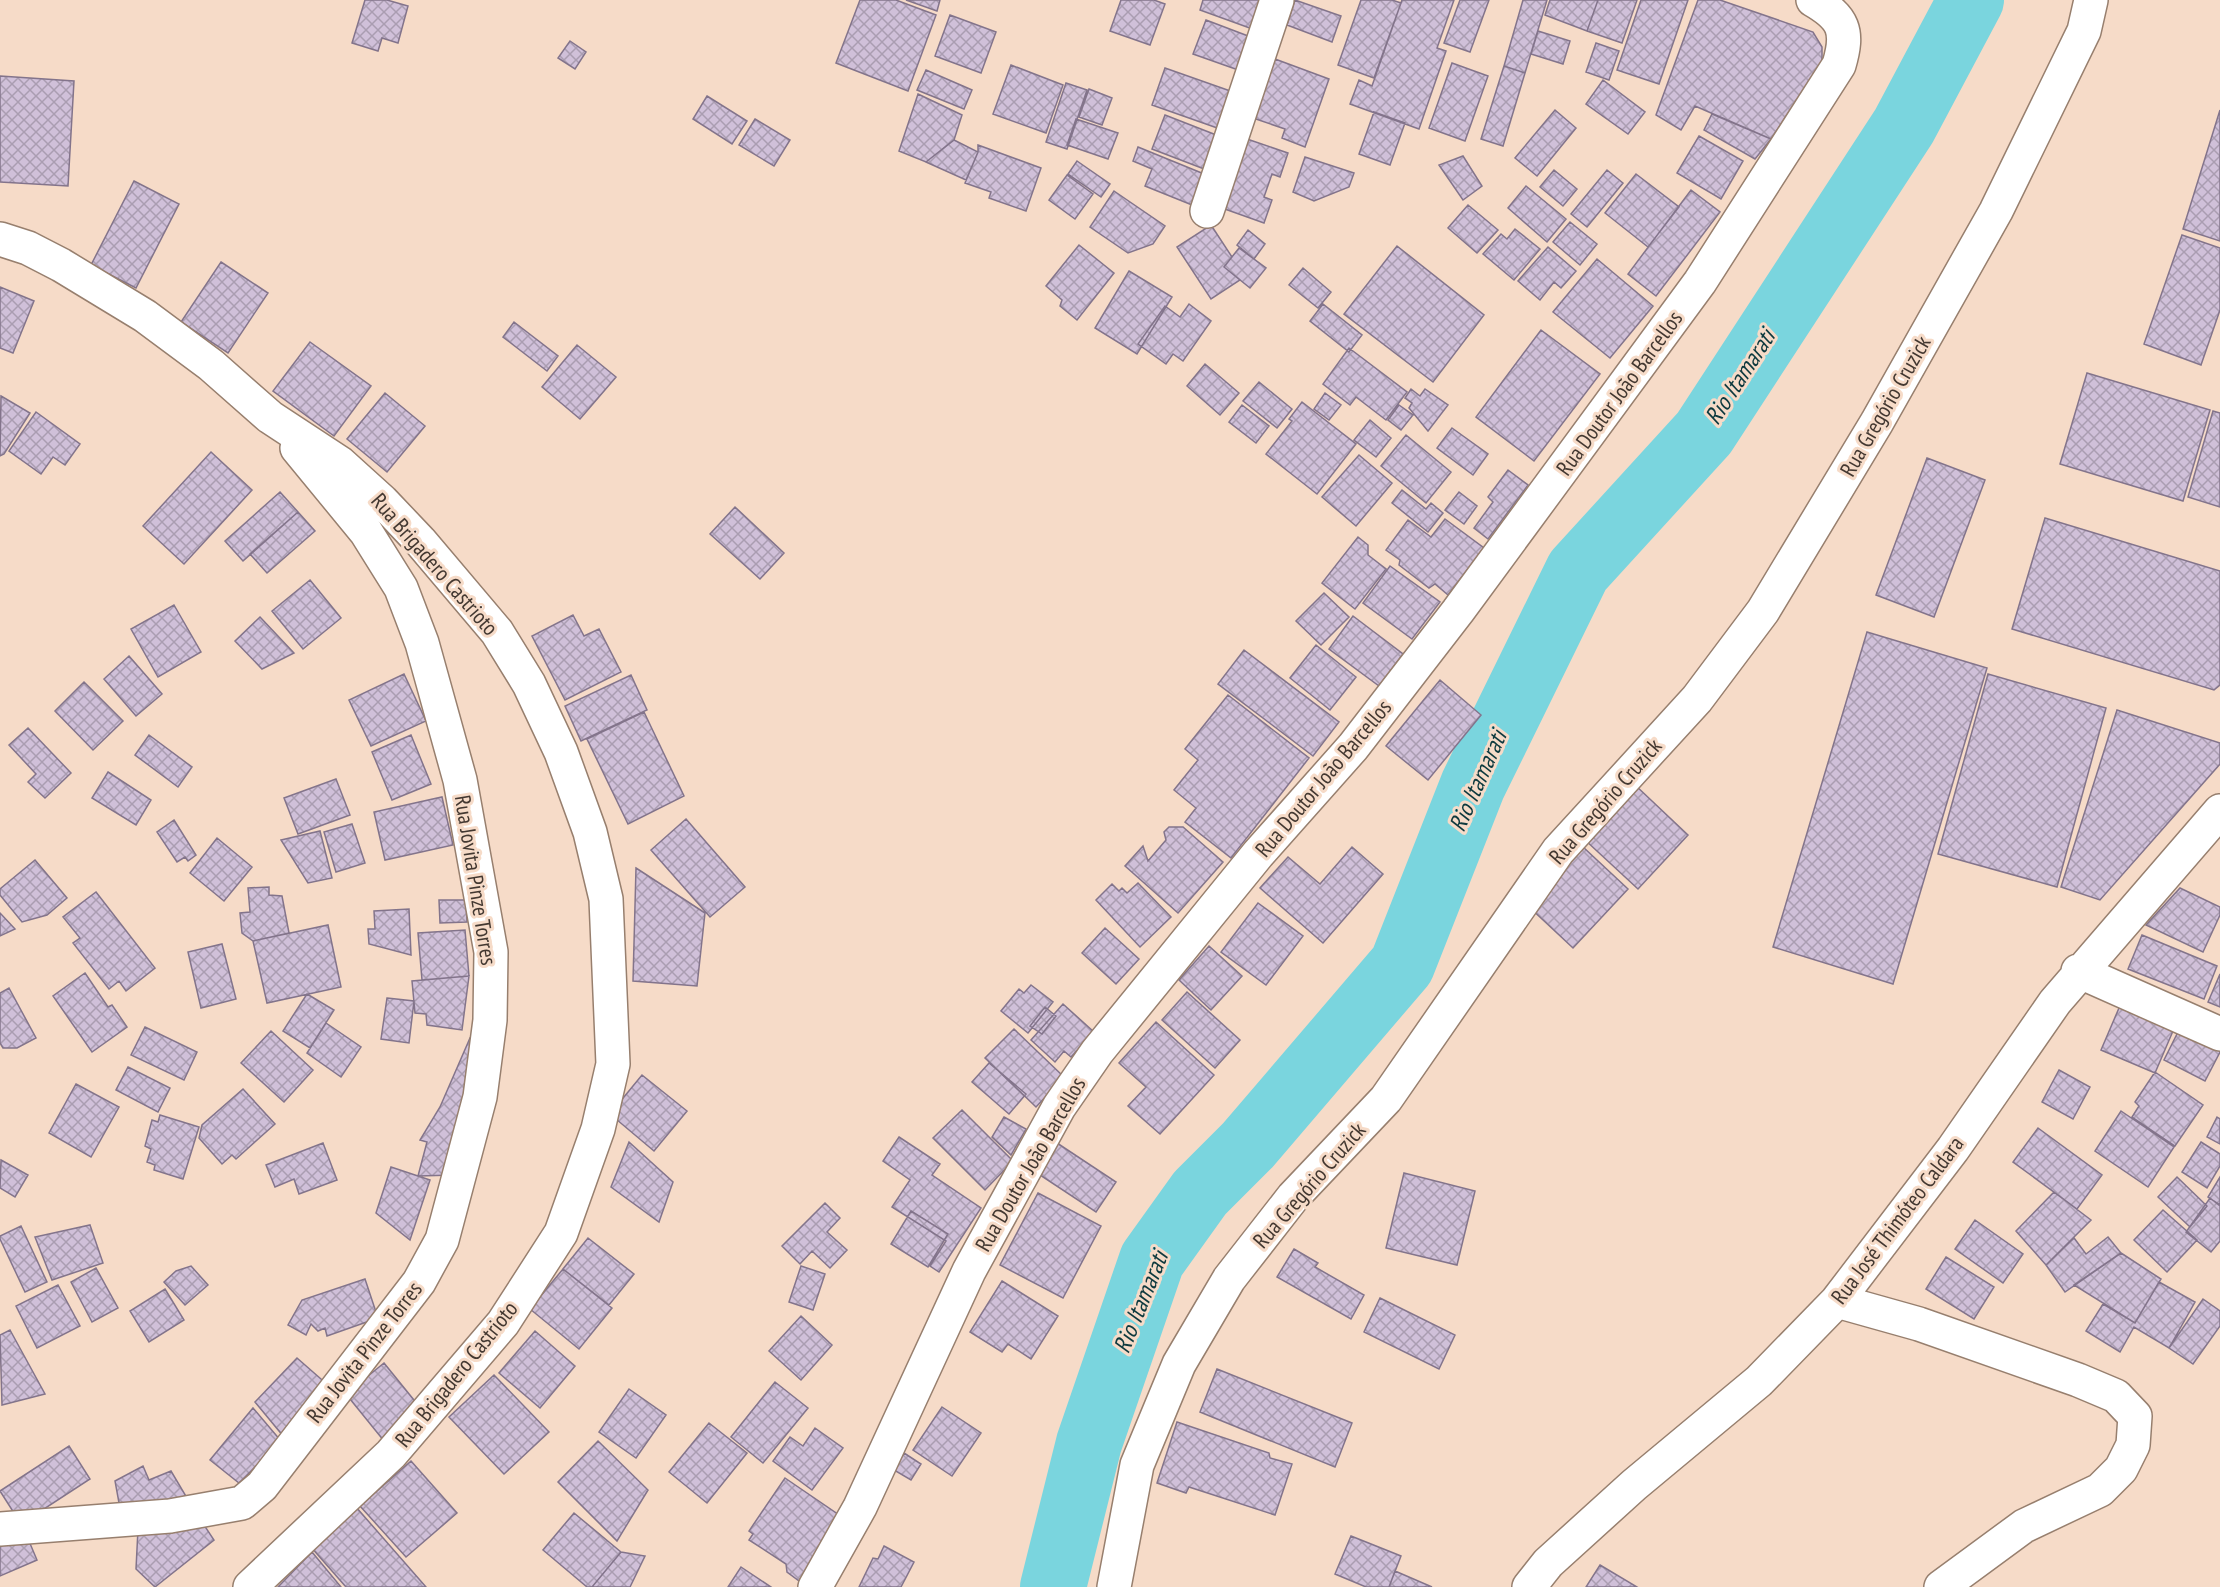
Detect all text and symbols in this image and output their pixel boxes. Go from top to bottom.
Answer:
street label: Rua Doutor João Barcellos [1550,305,1688,481]
water label: Rio Itamarati [1697,321,1783,430]
street label: Rua Gregório Cruzick [1833,330,1937,481]
street label: Rua Brigadero Castrioto [366,487,504,641]
street label: Rua Doutor João Barcellos [1249,694,1397,862]
water label: Rio Itamarati [1442,723,1515,836]
street label: Rua Gregório Cruzick [1543,732,1668,870]
street label: Rua Jovita Pinze Torres [449,793,503,967]
street label: Rua Doutor João Barcellos [969,1072,1091,1256]
street label: Rua Gregório Cruzick [1247,1116,1372,1254]
street label: Rua José Thimóteo Caldara [1825,1131,1969,1309]
water label: Rio Itamarati [1106,1244,1176,1357]
street label: Rua Jovita Pinze Torres [300,1276,428,1428]
street label: Rua Brigadero Castrioto [389,1295,523,1453]

